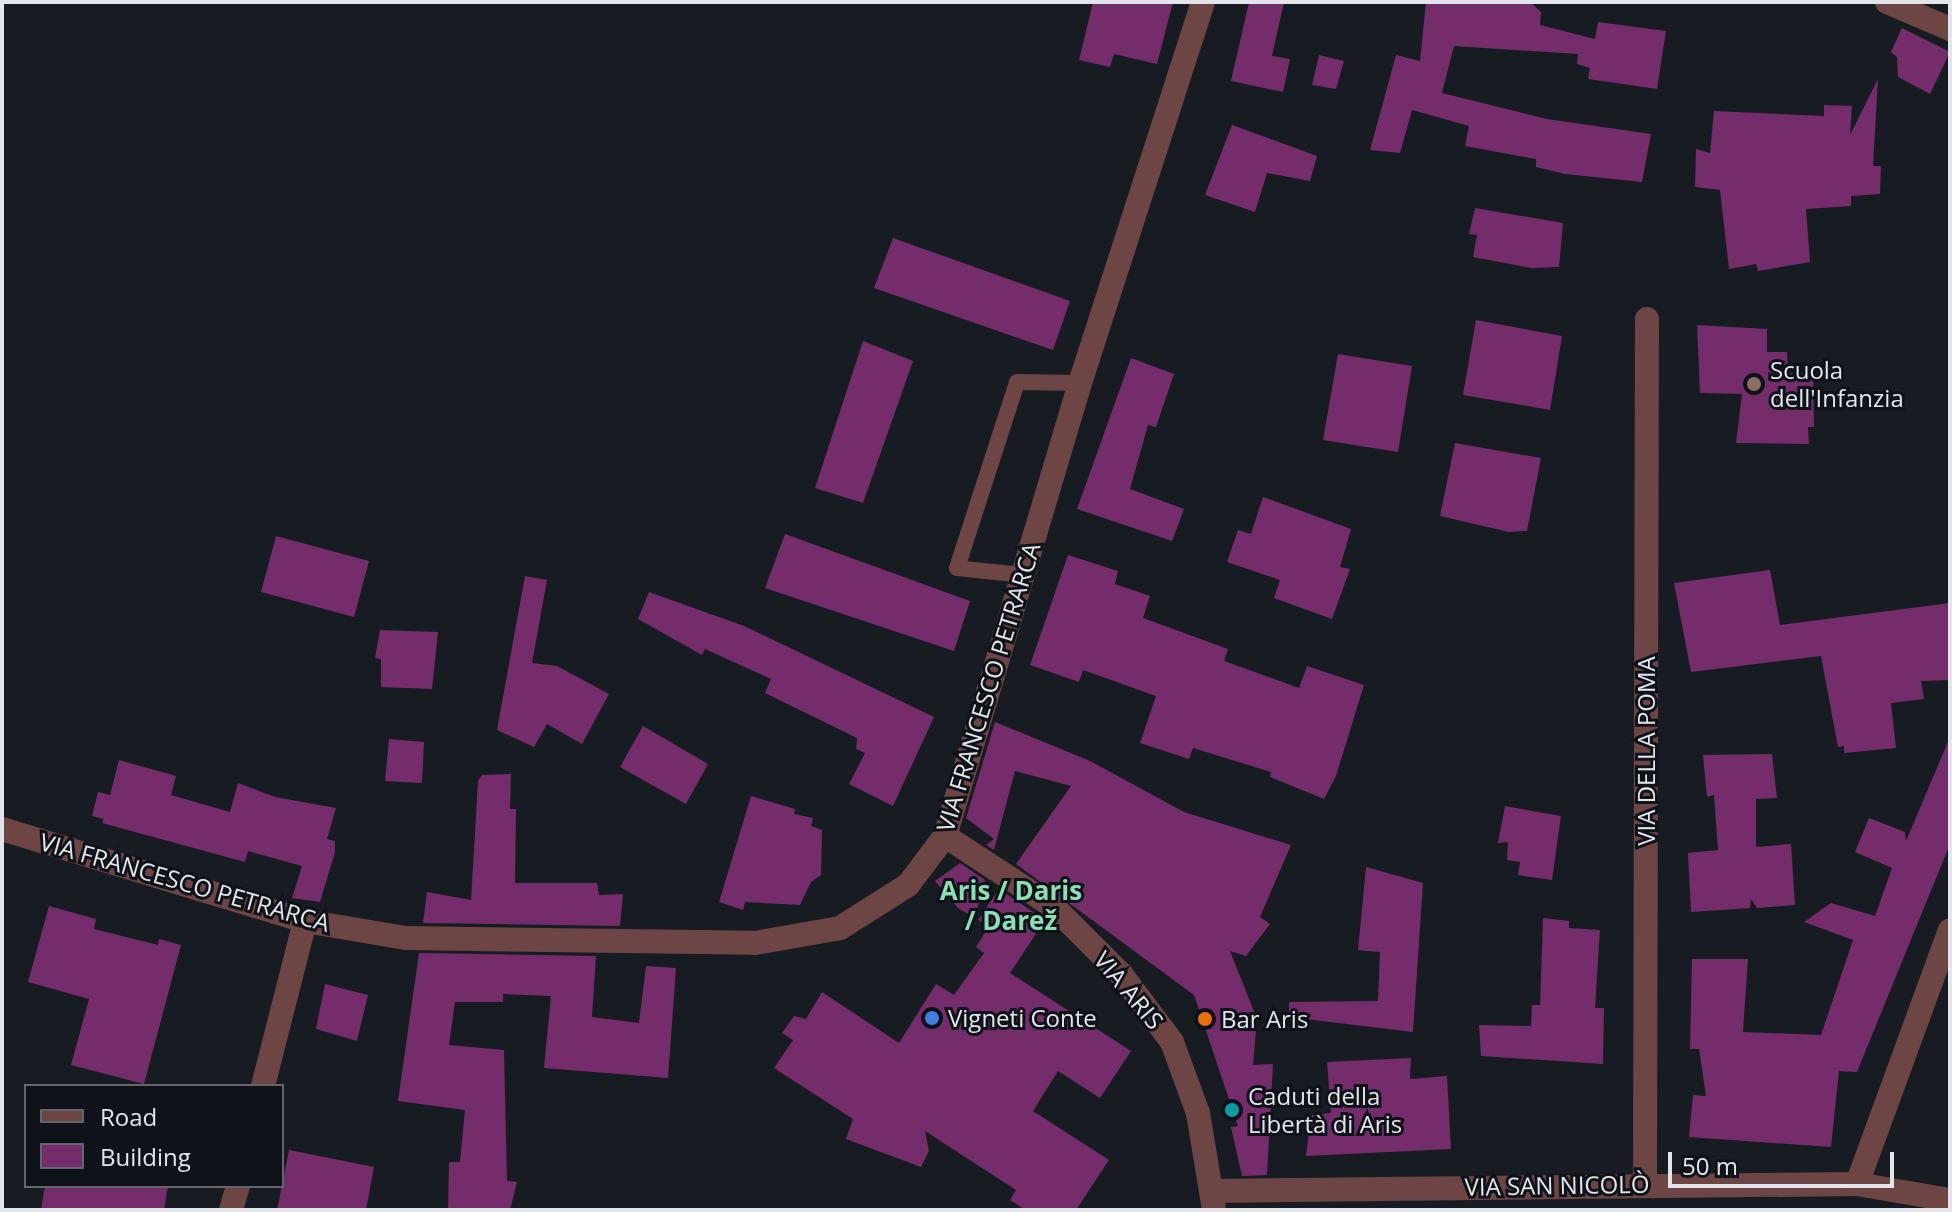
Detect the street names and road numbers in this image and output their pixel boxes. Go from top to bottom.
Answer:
street label: VIA FRANCESCO PETRARCA [930,539,1046,835]
street label: VIA DELLA POMA [1632,656,1660,846]
street label: VIA FRANCESCO PETRARCA [37,827,333,937]
street label: VIA ARIS [1088,945,1170,1035]
street label: VIA SAN NICOLÒ [1464,1169,1650,1201]

